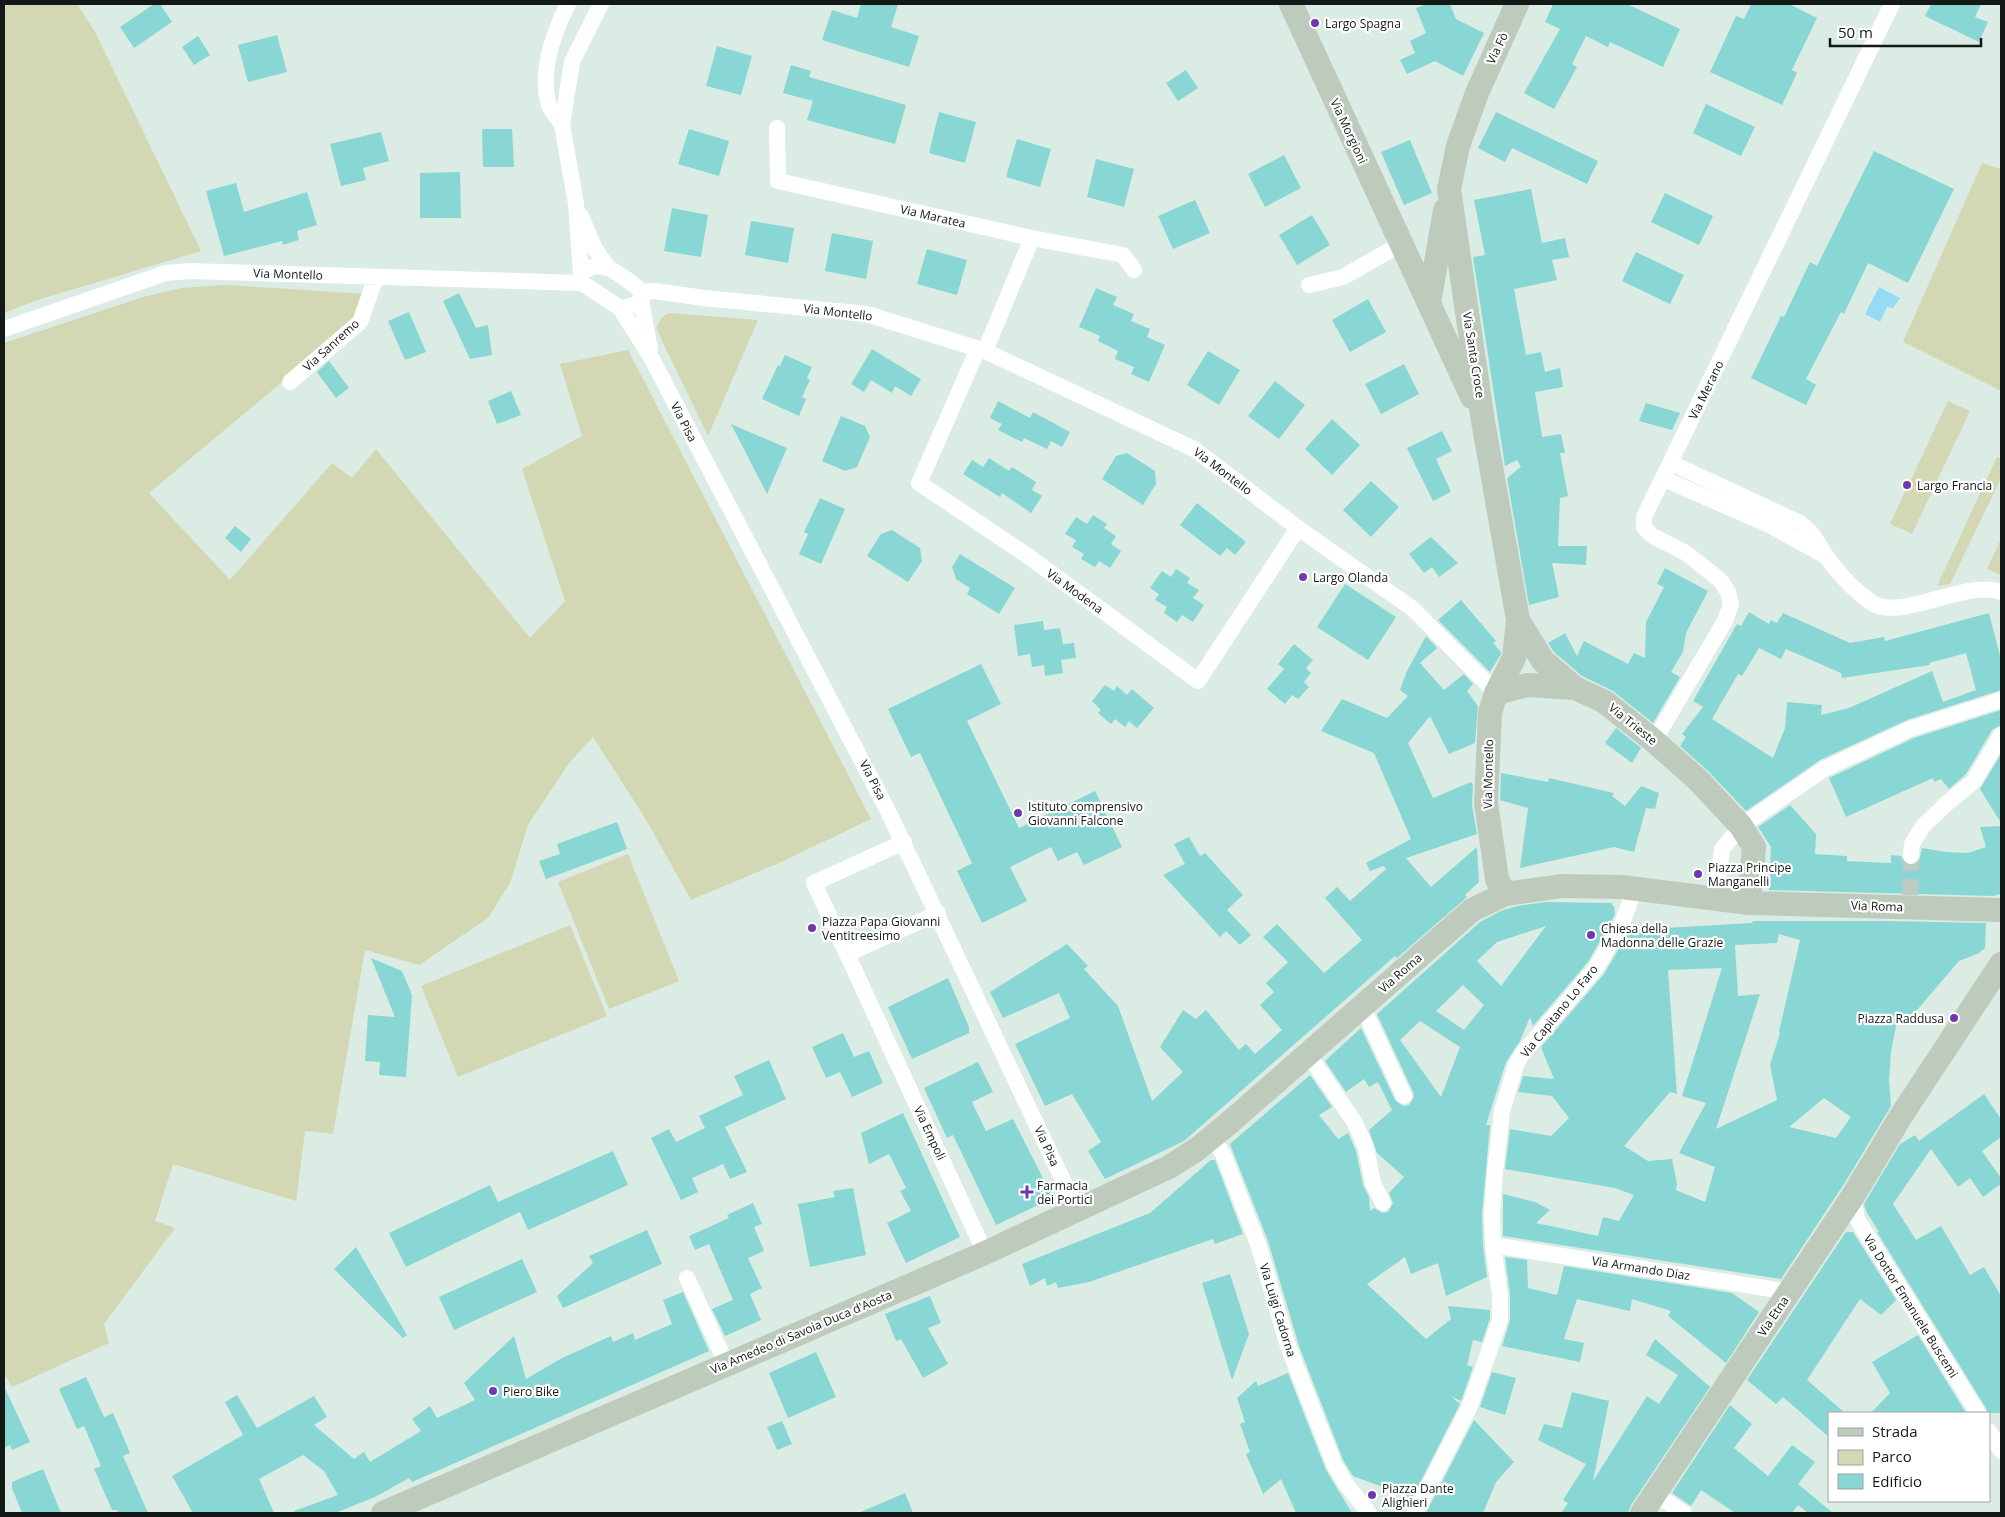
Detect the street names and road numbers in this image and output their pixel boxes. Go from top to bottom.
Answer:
street label: Via Fò [1482,29,1512,67]
street label: Via Morgioni [1326,96,1372,166]
street label: Via Maratea [899,200,967,232]
street label: Via Montello [253,264,323,284]
street label: Via Montello [802,299,874,325]
street label: Via Santa Croce [1459,311,1489,399]
street label: Via Sanremo [299,315,363,375]
street label: Via Merano [1684,358,1728,422]
street label: Via Pisa [667,399,701,445]
street label: Via Montello [1190,443,1256,499]
street label: Via Modena [1043,565,1107,617]
street label: Via Trieste [1605,699,1661,749]
street label: Via Montello [1479,739,1497,809]
street label: Via Pisa [856,757,890,803]
street label: Via Roma [1851,897,1903,915]
street label: Via Roma [1375,949,1425,997]
street label: Via Capitano Lo Faro [1516,961,1602,1061]
street label: Via Empoli [910,1103,950,1163]
street label: Via Pisa [1030,1123,1064,1169]
street label: Via Dottor Emanuele Buscemi [1860,1231,1962,1381]
street label: Via Armando Diaz [1591,1252,1692,1284]
street label: Via Luigi Cadorna [1256,1261,1300,1359]
street label: Via Amedeo di Savoia Duca d'Aosta [708,1286,894,1378]
street label: Via Etna [1753,1293,1793,1339]

